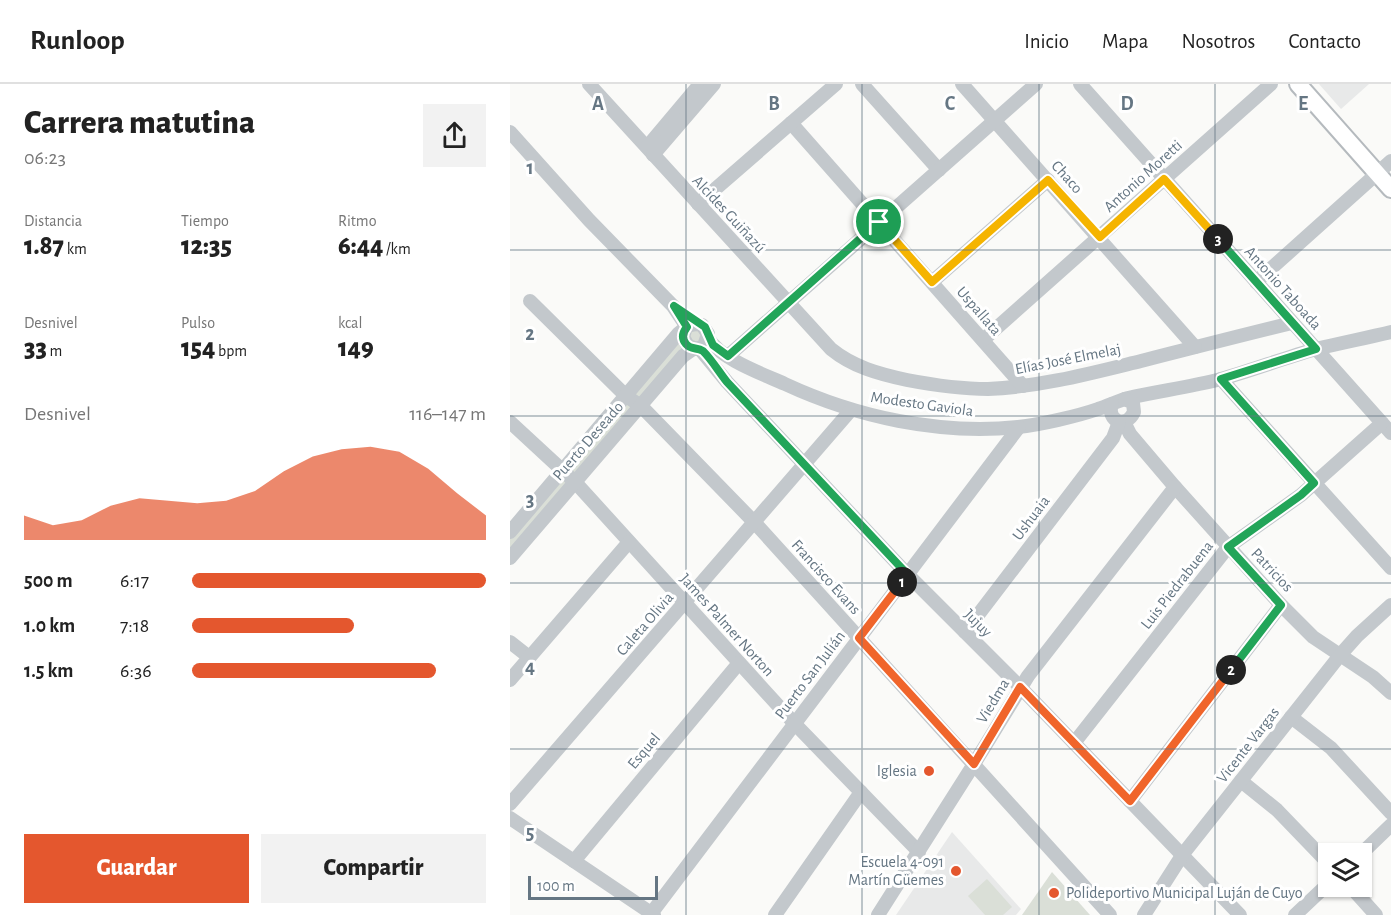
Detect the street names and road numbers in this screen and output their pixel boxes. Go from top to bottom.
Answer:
street label: Antonio Moretti [1101,137,1185,215]
street label: Chaco [1048,158,1086,197]
street label: Alcides Guiñazú [689,172,769,256]
street label: Antonio Taboada [1242,243,1324,333]
street label: Uspallata [954,283,1004,339]
street label: Elías José Elmelaj [1014,341,1122,378]
street label: Modesto Gaviola [870,389,974,419]
street label: Puerto Deseado [550,398,626,483]
street label: Ushuaia [1009,493,1053,543]
street label: Francisco Evans [788,536,864,618]
street label: Luis Piedrabuena [1138,538,1216,632]
street label: Patricios [1248,545,1296,595]
street label: James Palmer Norton [677,571,777,679]
street label: Caleta Olivia [613,589,677,659]
street label: Jujuy [960,606,995,641]
street label: Puerto San Julián [772,628,848,722]
street label: Viedma [974,676,1012,726]
street label: Vicente Vargas [1214,704,1282,786]
street label: Esquel [625,730,663,772]

